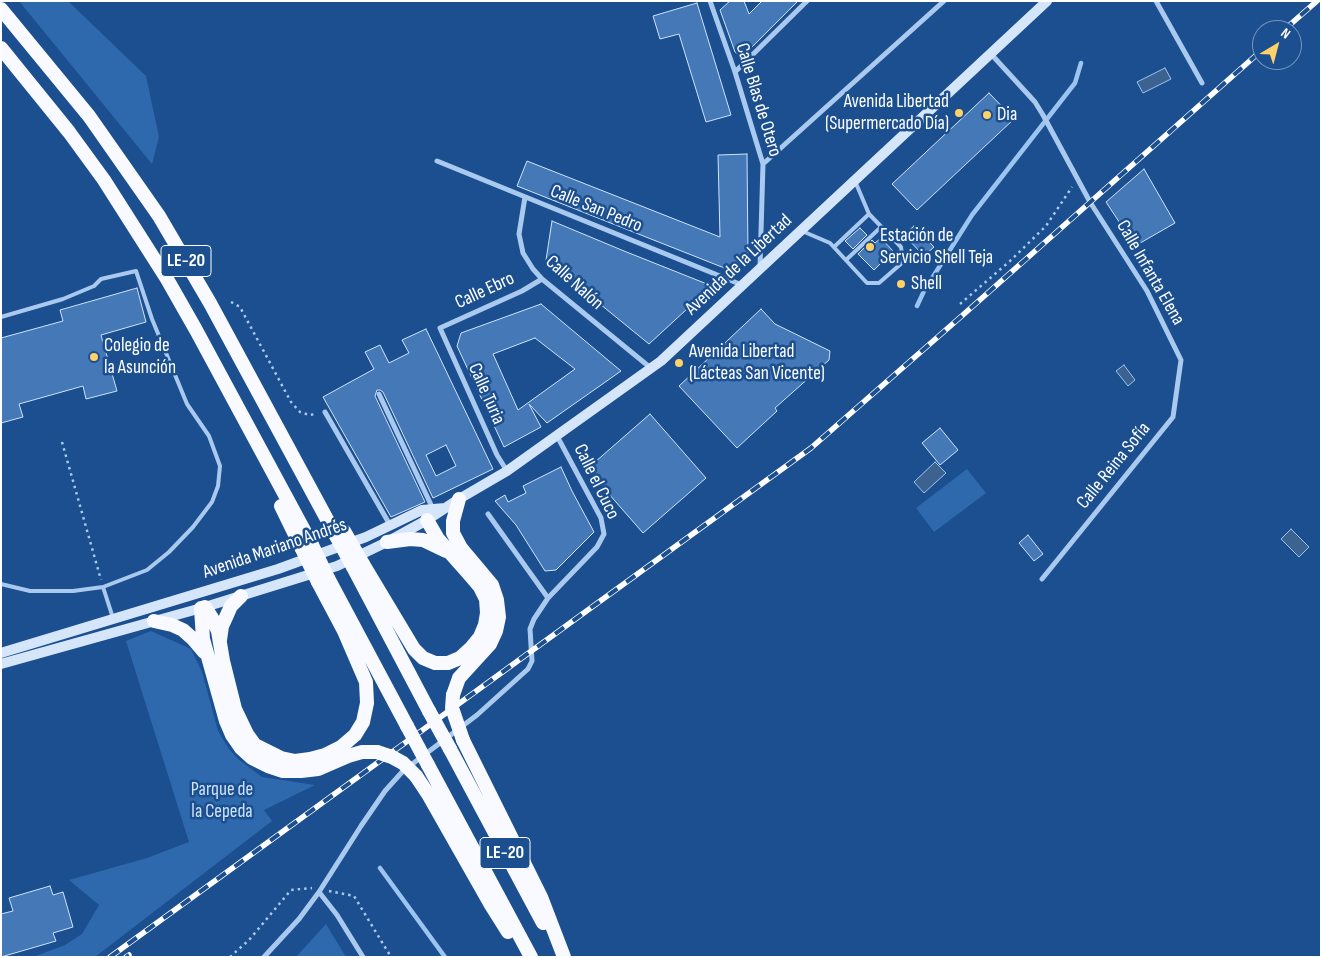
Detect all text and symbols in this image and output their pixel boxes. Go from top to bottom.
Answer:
north arrow [1252,20,1302,70]
text: N [1278,24,1294,42]
street label: Calle Blas de Otero [730,41,786,159]
place label: Avenida Libertad (Supermercado Día) [825,91,949,135]
place label: Dia [997,104,1017,126]
marker: Avenida Libertad (Supermercado Día) [953,107,965,119]
marker: Dia [981,109,993,121]
street label: Calle San Pedro [547,180,645,238]
street label: Avenida de la Libertad [681,210,797,320]
street label: Calle Infanta Elena [1111,217,1189,329]
place label: Estación de Servicio Shell Teja [880,225,993,269]
marker: Estación de Servicio Shell Teja [864,241,876,253]
road number: LE-20 [161,246,211,276]
street label: Calle Nalón [540,251,608,315]
street label: Calle Ebro [452,267,518,315]
place label: Shell [911,273,942,295]
marker: Shell [895,278,907,290]
place label: Colegio de la Asunción [104,335,176,379]
place label: Avenida Libertad (Lácteas San Vicente) [689,341,825,385]
marker: Colegio de la Asunción [88,351,100,363]
marker: Avenida Libertad (Lácteas San Vicente) [673,357,685,369]
street label: Calle Turia [462,360,510,428]
street label: Calle Reina Sofía [1072,418,1156,514]
street label: Calle el Cuco [568,441,624,523]
street label: Avenida Mariano Andrés [200,514,350,584]
park label: Parque de la Cepeda [191,779,253,823]
road number: LE-20 [480,838,530,868]

